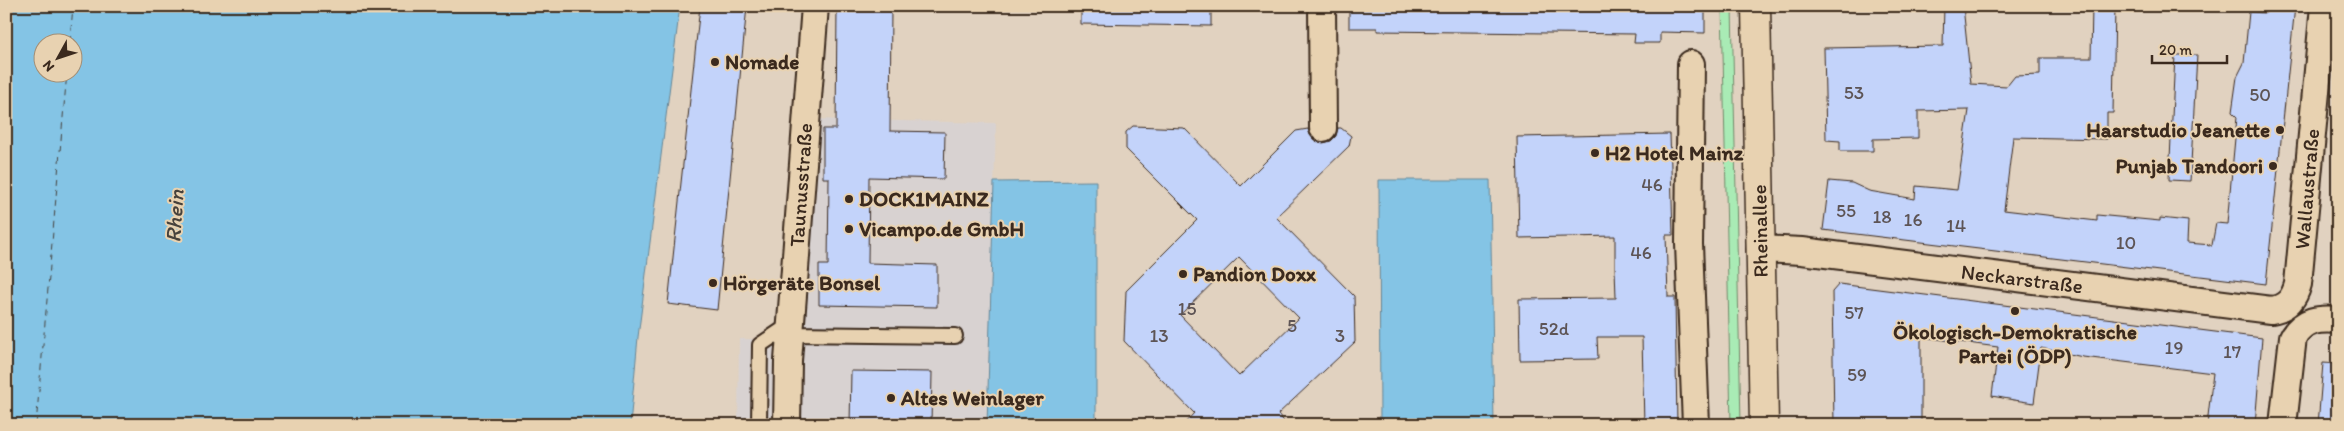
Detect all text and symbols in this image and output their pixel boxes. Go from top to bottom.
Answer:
north arrow [32,32,82,82]
scale bar [2152,32,2226,64]
text: 20 m [2159,41,2193,59]
place label: Nomade [725,49,799,74]
marker: Nomade [709,56,721,68]
text: N [39,57,58,75]
house number: 53 [1844,81,1864,104]
house number: 50 [2249,83,2271,106]
place label: Haarstudio Jeanette [2086,117,2270,142]
street label: Taunusstraße [784,122,817,248]
marker: Haarstudio Jeanette [2274,124,2286,136]
street label: Wallaustraße [2289,128,2324,250]
place label: H2 Hotel Mainz [1605,140,1744,165]
marker: H2 Hotel Mainz [1589,147,1601,159]
place label: Punjab Tandoori [2115,153,2263,179]
marker: Punjab Tandoori [2267,160,2279,172]
house number: 46 [1641,173,1663,196]
street label: Rheinallee [1746,184,1773,278]
place label: DOCK1MAINZ [859,186,990,211]
water label: Rhein [159,188,190,243]
marker: DOCK1MAINZ [843,193,855,205]
house number: 55 [1836,199,1856,222]
house number: 18 [1872,205,1892,228]
house number: 16 [1904,208,1922,231]
house number: 14 [1946,214,1966,237]
place label: Vicampo.de GmbH [859,216,1024,242]
marker: Vicampo.de GmbH [843,223,855,235]
house number: 10 [2116,231,2136,254]
house number: 46 [1630,241,1652,264]
street label: Neckarstraße [1960,259,2085,298]
place label: Pandion Doxx [1193,261,1316,286]
marker: Pandion Doxx [1177,268,1189,280]
place label: Hörgeräte Bonsel [723,270,881,296]
marker: Hörgeräte Bonsel [707,277,719,289]
house number: 15 [1178,297,1196,320]
house number: 57 [1844,301,1864,324]
marker: Ökologisch-Demokratische Partei (ÖDP) [2009,305,2021,317]
house number: 5 [1287,314,1297,337]
house number: 52d [1539,317,1570,340]
place label: Ökologisch-Demokratische Partei (ÖDP) [1893,319,2137,369]
house number: 13 [1149,324,1169,347]
house number: 3 [1335,324,1345,347]
house number: 19 [2165,336,2183,359]
house number: 17 [2223,340,2241,363]
house number: 59 [1847,363,1867,386]
place label: Altes Weinlager [900,385,1044,411]
marker: Altes Weinlager [885,392,897,404]

